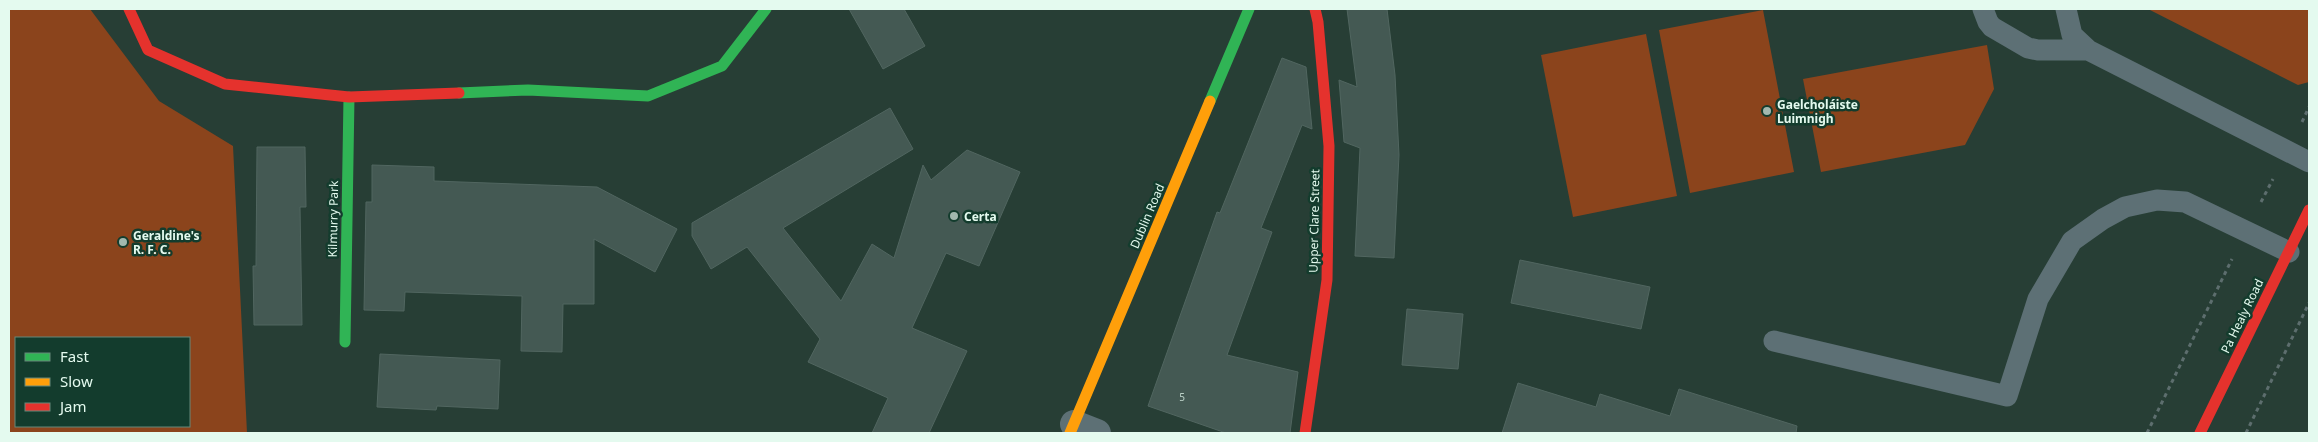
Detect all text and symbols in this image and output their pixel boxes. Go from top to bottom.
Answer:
place label: Gaelcholáiste Luimnigh [1777,96,1858,127]
marker: Gaelcholáiste Luimnigh [1761,105,1773,117]
street label: Upper Clare Street [1305,168,1323,273]
street label: Kilmurry Park [324,180,342,258]
street label: Dublin Road [1126,181,1168,251]
place label: Certa [964,208,997,225]
marker: Certa [948,210,960,222]
place label: Geraldine's R. F. C. [133,227,200,258]
marker: Geraldine's R. F. C. [117,236,129,248]
street label: Pa Healy Road [2217,276,2267,356]
legend [15,337,190,427]
text: Fast [60,346,89,366]
text: Slow [60,371,93,391]
house number: 5 [1179,390,1185,404]
text: Jam [58,396,87,416]

